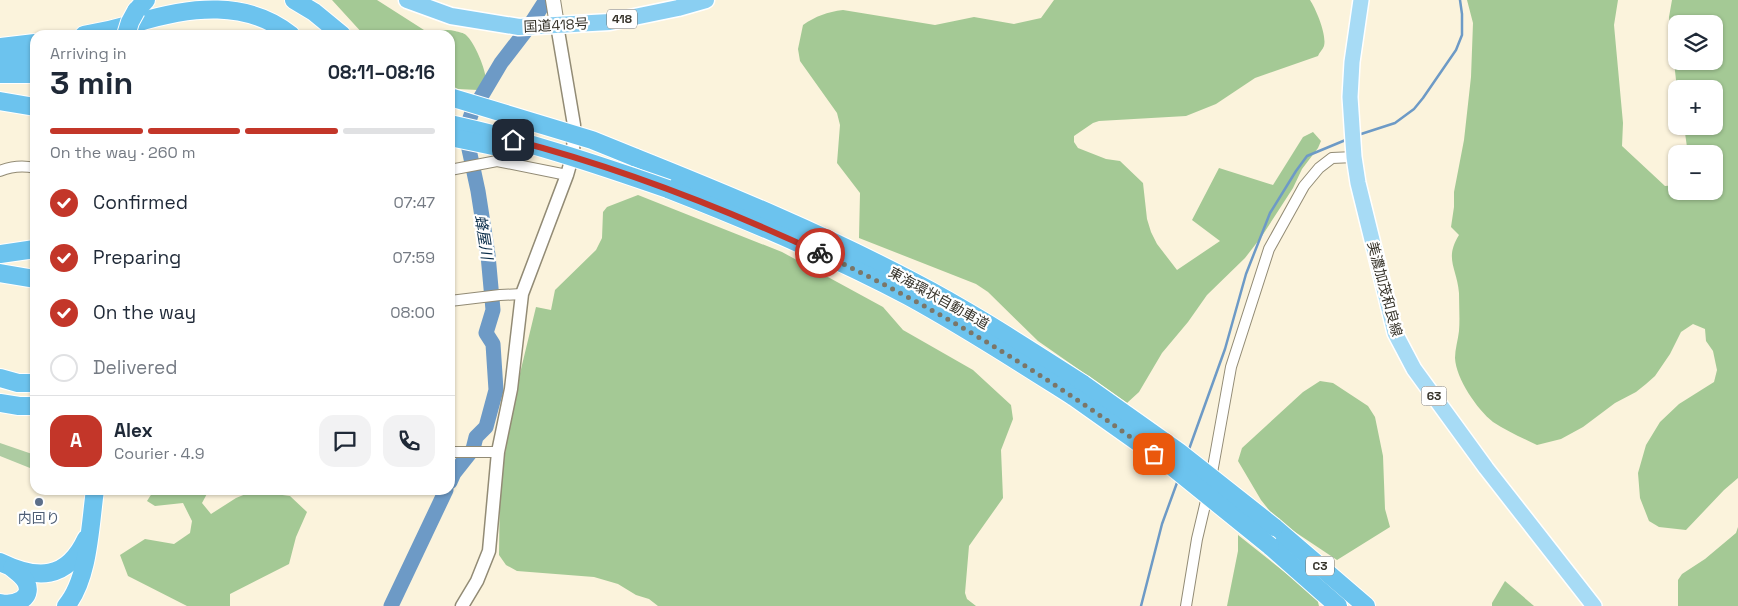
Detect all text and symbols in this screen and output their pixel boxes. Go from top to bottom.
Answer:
road number: 418 [607,10,637,28]
street label: 国道418号 [523,14,589,36]
map controls [1668,15,1723,200]
button: layers [1668,15,1723,70]
text: Arriving in [50,43,127,64]
text: 08:11–08:16 [328,60,435,85]
text: 3 min [50,63,133,103]
button: + [1668,80,1723,135]
pin [492,119,534,161]
icon: home [499,126,527,154]
text: On the way · 260 m [50,142,196,163]
button: − [1668,145,1723,200]
icon: check [50,189,78,217]
text: Confirmed [93,190,188,215]
text: 07:47 [393,192,435,213]
water label: 蜂屋川 [471,213,497,263]
courier [795,228,845,278]
icon: bike [806,239,834,267]
street label: 美濃加茂和良線 [1364,239,1406,339]
icon: check [50,244,78,272]
text: Preparing [93,245,181,270]
text: 07:59 [393,247,435,268]
street label: 東海環状自動車道 [886,263,992,333]
icon: check [50,299,78,327]
text: On the way [93,300,196,325]
text: 08:00 [390,302,435,323]
text: Delivered [93,355,178,380]
road number: 63 [1422,386,1446,406]
button: chat [319,415,371,467]
button: phone [383,415,435,467]
text: Alex [114,418,153,443]
text: A [70,428,82,453]
pin [1133,433,1175,475]
icon: bag [1140,440,1168,468]
text: Courier · 4.9 [114,443,204,464]
marker: 内回り [33,496,45,508]
place label: 内回り [18,509,60,527]
road number: C3 [1306,556,1334,576]

